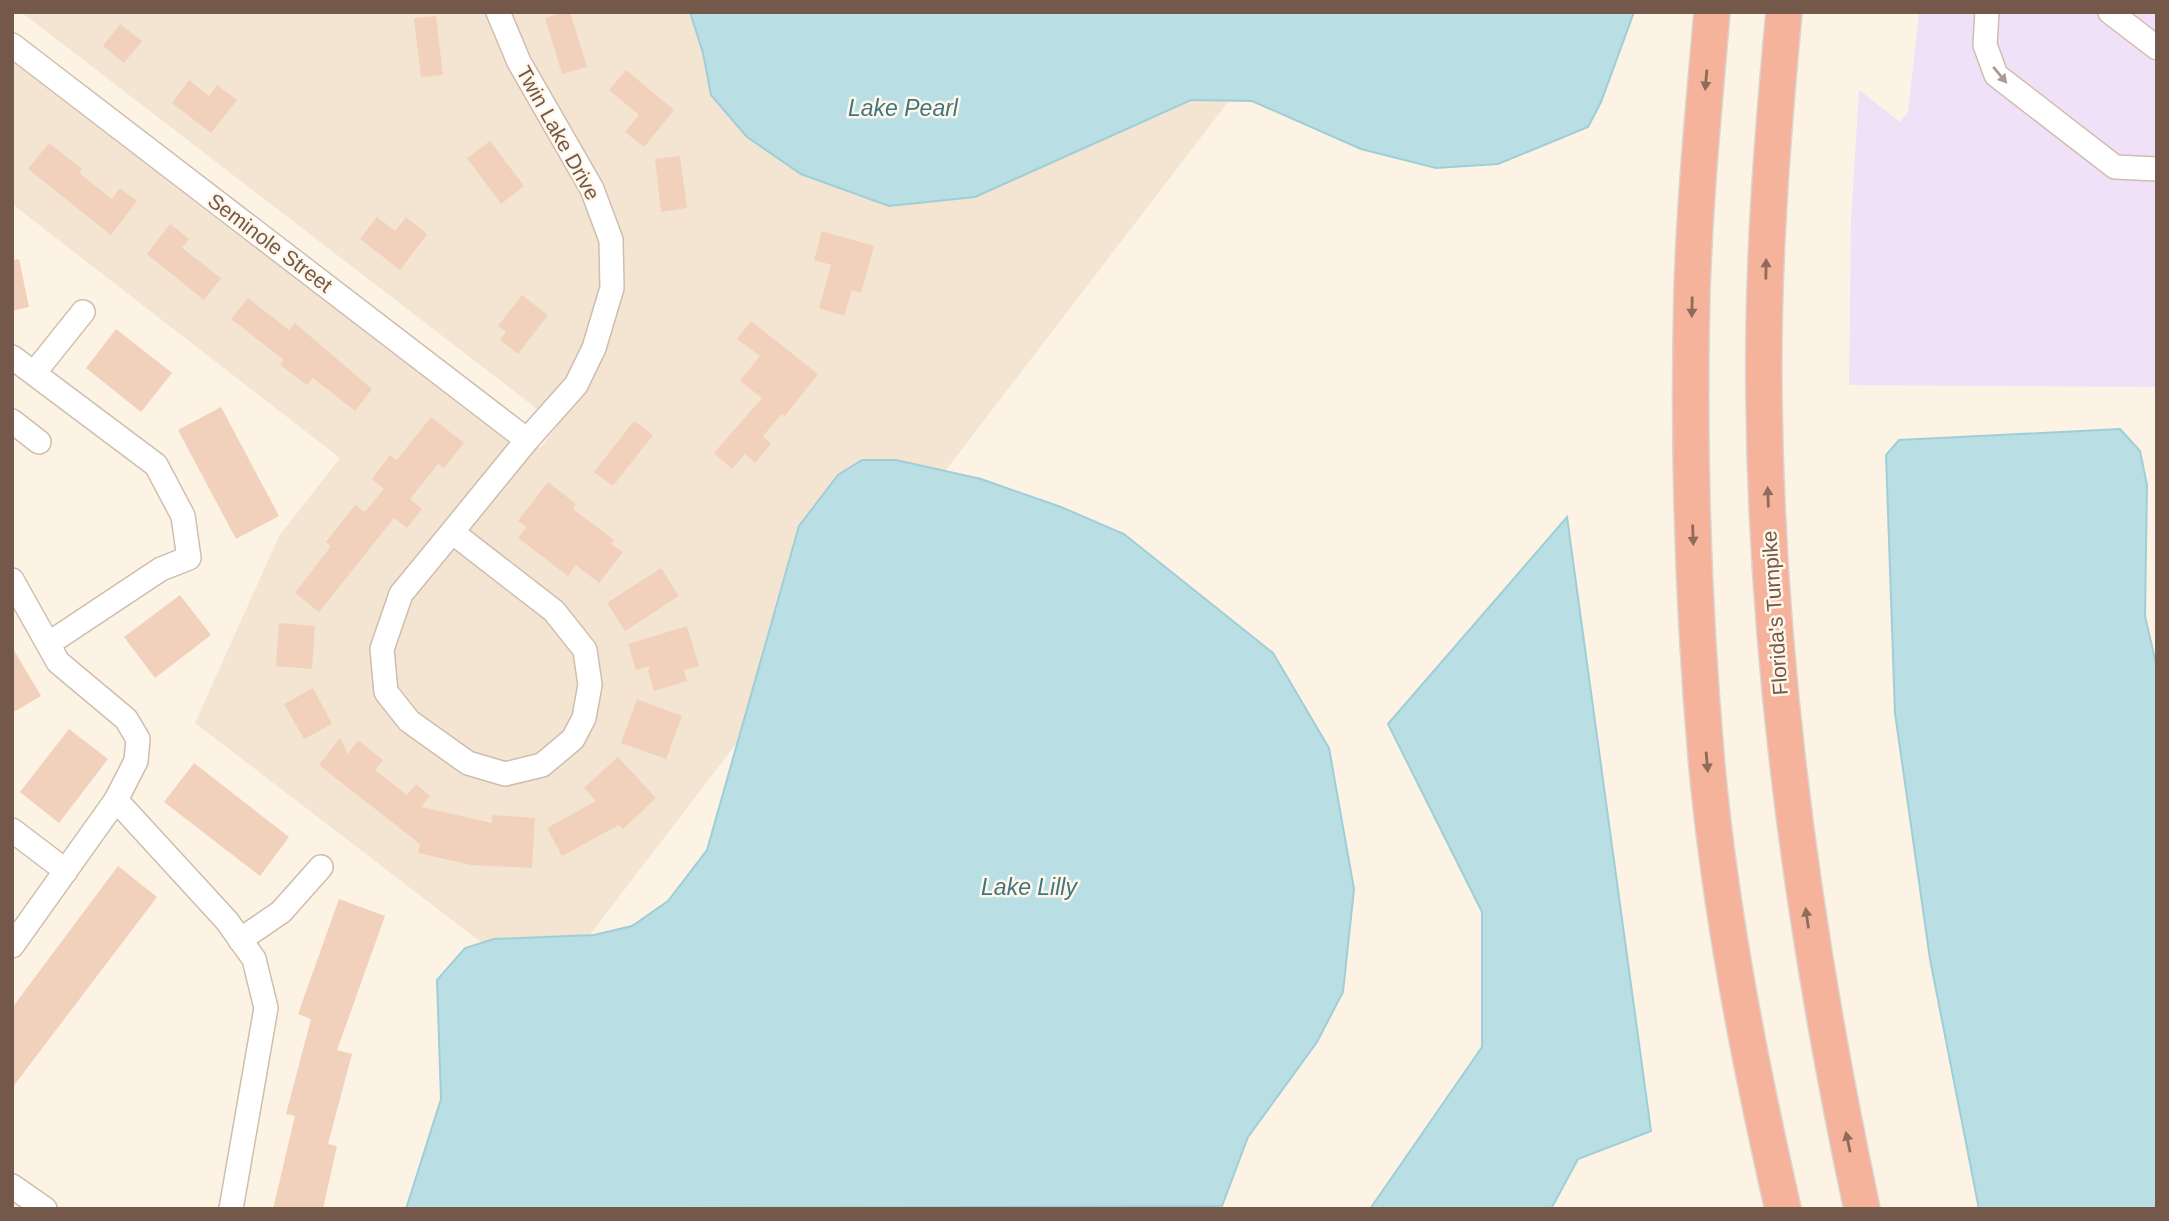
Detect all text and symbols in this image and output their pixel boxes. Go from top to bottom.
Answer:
street label: Twin Lake Drive [512,62,605,204]
one-way arrow [1993,66,2008,84]
one-way arrow [1700,69,1711,91]
water label: Lake Pearl [848,95,959,121]
street label: Seminole Street [204,188,337,297]
one-way arrow [1760,258,1772,280]
one-way arrow [1686,297,1698,319]
one-way arrow [1762,486,1773,508]
one-way arrow [1687,524,1699,546]
street label: Florida's Turnpike [1757,530,1792,696]
one-way arrow [1702,751,1713,773]
water label: Lake Lilly [981,874,1078,900]
one-way arrow [1801,907,1812,929]
one-way arrow [1842,1131,1853,1153]

